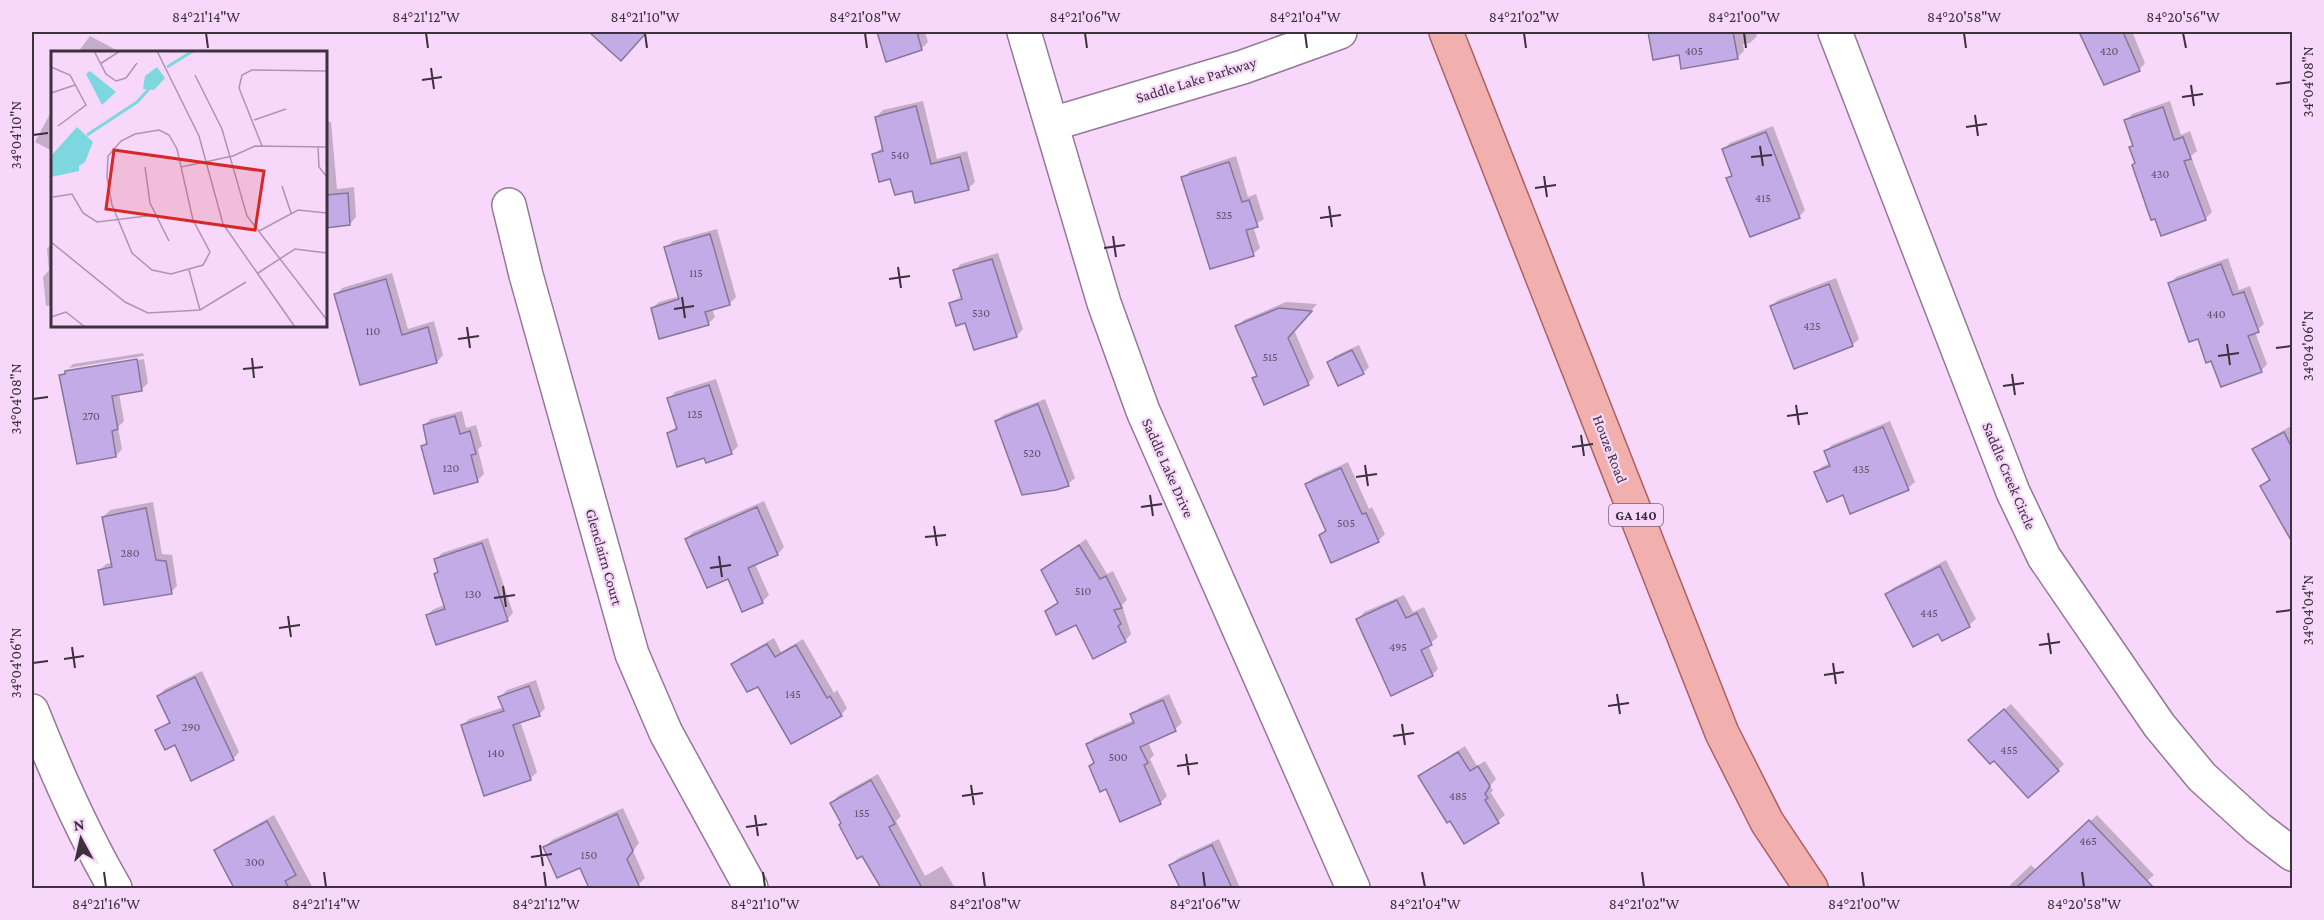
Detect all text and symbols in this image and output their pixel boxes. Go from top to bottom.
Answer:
text: 84°21'14"W [172,9,240,25]
text: 84°21'12"W [392,9,460,25]
text: 84°21'10"W [611,9,680,25]
text: 84°21'08"W [829,9,901,25]
text: 84°21'06"W [1049,9,1121,25]
text: 84°21'04"W [1270,9,1341,25]
text: 84°21'02"W [1489,9,1559,25]
text: 84°21'00"W [1708,9,1780,25]
text: 84°20'58"W [1927,9,2001,25]
text: 84°20'56"W [2146,9,2220,25]
house number: 405 [1685,44,1703,58]
house number: 420 [2100,44,2118,58]
text: 34°04'08"N [2300,46,2316,118]
inset map [51,51,327,327]
street label: Saddle Lake Parkway [1134,54,1259,107]
text: 34°04'10"N [8,101,24,169]
house number: 540 [891,148,910,162]
house number: 430 [2151,167,2169,181]
house number: 415 [1755,191,1771,205]
house number: 525 [1216,208,1232,222]
house number: 115 [689,266,703,280]
house number: 530 [972,306,990,320]
house number: 440 [2206,307,2226,321]
text: 34°04'06"N [2300,311,2316,381]
house number: 425 [1803,319,1821,333]
house number: 110 [366,324,381,338]
house number: 515 [1262,350,1278,364]
text: 34°04'08"N [8,363,24,435]
house number: 125 [687,407,703,421]
house number: 270 [82,409,100,423]
street label: Houze Road [1590,413,1630,485]
street label: Saddle Lake Drive [1139,416,1197,520]
street label: Saddle Creek Circle [1979,420,2039,532]
house number: 520 [1023,446,1041,460]
house number: 120 [443,461,459,475]
house number: 435 [1852,462,1870,476]
road number: GA 140 [1609,504,1663,526]
street label: Glenclairn Court [583,507,626,608]
house number: 505 [1337,516,1355,530]
house number: 280 [121,546,140,560]
text: 34°04'04"N [2300,575,2316,645]
house number: 510 [1075,584,1091,598]
house number: 130 [465,587,481,601]
house number: 445 [1920,606,1938,620]
text: 34°04'06"N [8,628,24,698]
house number: 495 [1389,640,1407,654]
house number: 145 [785,687,801,701]
house number: 290 [182,720,201,734]
house number: 455 [2000,743,2018,757]
house number: 140 [488,746,505,760]
house number: 500 [1108,750,1128,764]
house number: 485 [1449,789,1467,803]
house number: 155 [854,806,870,820]
north arrow [51,809,111,869]
text: N [72,815,86,834]
house number: 465 [2079,834,2097,848]
house number: 150 [581,848,597,862]
house number: 300 [245,855,265,869]
text: 84°21'16"W [72,896,140,912]
text: 84°21'14"W [292,896,360,912]
text: 84°21'12"W [512,896,580,912]
text: 84°21'10"W [731,896,800,912]
text: 84°21'08"W [949,896,1021,912]
text: 84°21'06"W [1169,896,1241,912]
text: 84°21'04"W [1390,896,1461,912]
text: 84°21'02"W [1609,896,1679,912]
text: 84°21'00"W [1828,896,1900,912]
text: 84°20'58"W [2047,896,2121,912]

